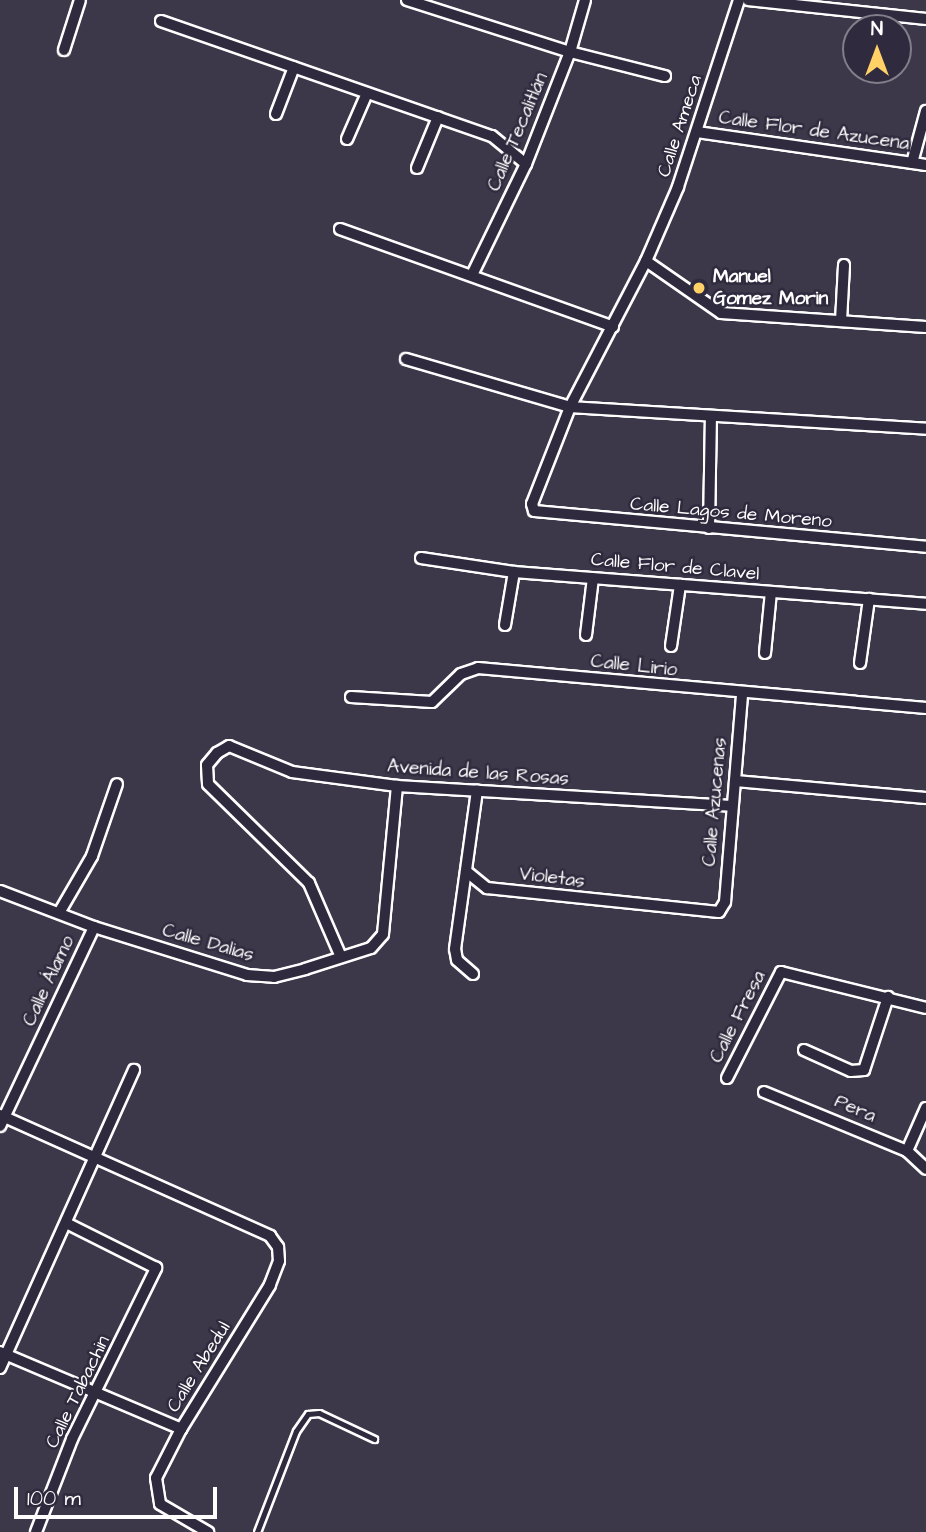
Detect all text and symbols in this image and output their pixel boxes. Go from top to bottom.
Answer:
north arrow [842,14,912,84]
text: N [871,16,883,43]
street label: Calle Tecalitlán [483,69,553,195]
street label: Calle Ameca [653,72,707,180]
street label: Calle Flor de Azucena [717,106,911,156]
place label: Manuel Gomez Morin [713,266,828,310]
marker: Manuel Gomez Morin [691,280,707,296]
street label: Calle Lagos de Moreno [629,493,833,533]
street label: Calle Flor de Clavel [590,548,760,586]
street label: Calle Lirio [590,650,678,682]
street label: Calle Azucenas [698,737,732,867]
street label: Avenida de las Rosas [386,755,570,791]
street label: Violetas [518,863,586,893]
street label: Calle Dalias [160,919,256,967]
street label: Calle Álamo [18,932,80,1030]
street label: Calle Fresa [705,967,771,1067]
street label: Pera [831,1090,879,1128]
street label: Calle Abedul [162,1318,236,1416]
street label: Calle Tabachin [41,1332,115,1452]
scale bar [18,1472,220,1516]
text: 100 m [27,1484,81,1513]

